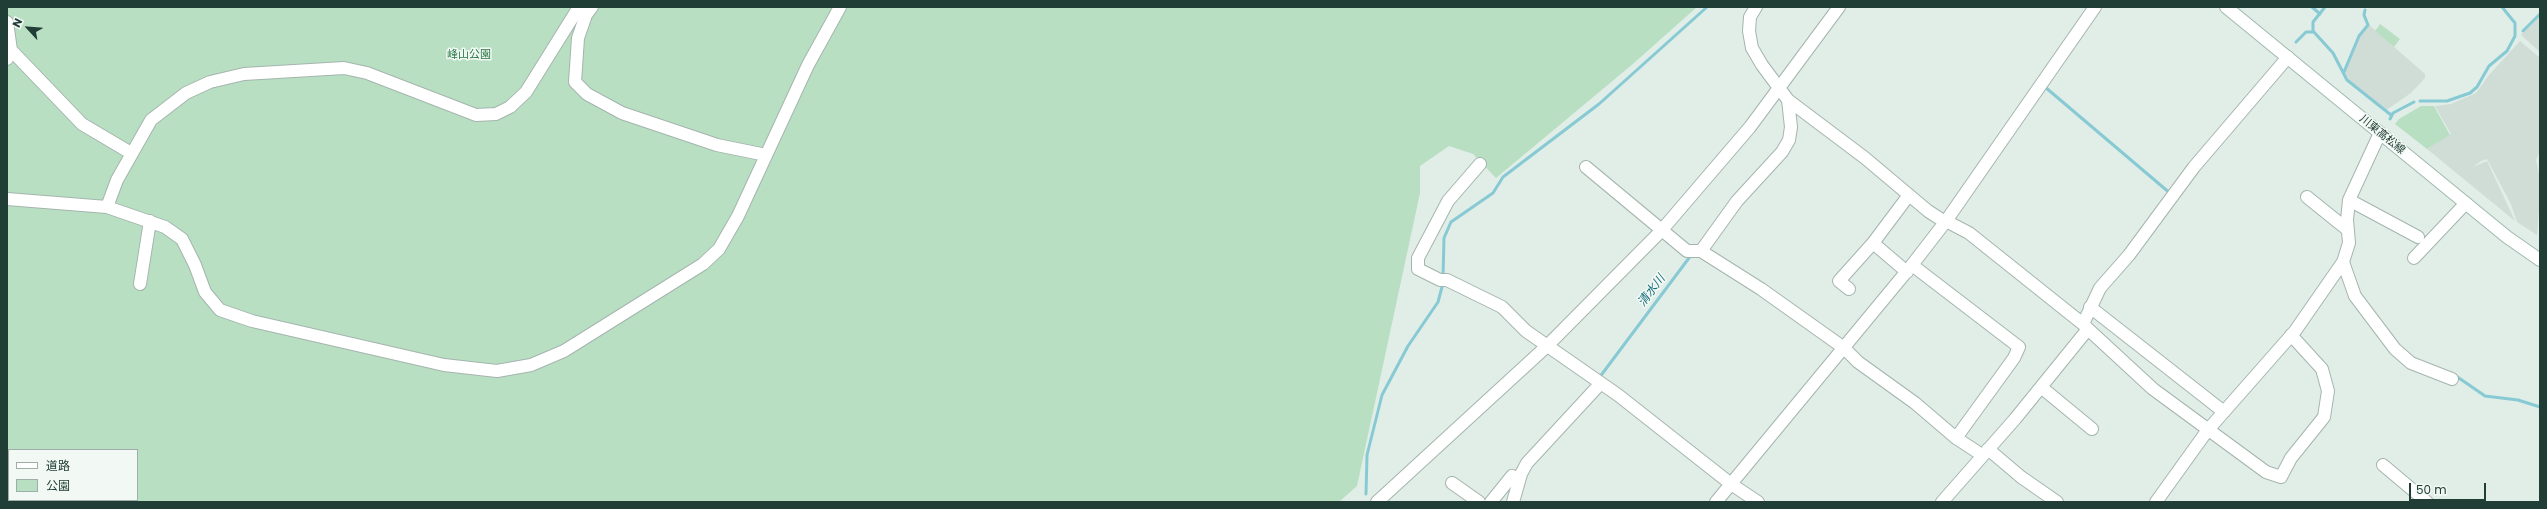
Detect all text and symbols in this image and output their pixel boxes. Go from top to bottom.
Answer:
north arrow [8,8,48,48]
text: N [8,16,26,30]
park label: 峰山公園 [447,48,491,62]
street label: 川東高松線 [2356,113,2408,157]
water label: 清水川 [1635,272,1669,310]
legend [8,449,138,501]
text: 道路 [46,457,70,474]
scale bar [2411,475,2488,501]
text: 公園 [46,477,70,494]
text: 50 m [2416,481,2447,498]

